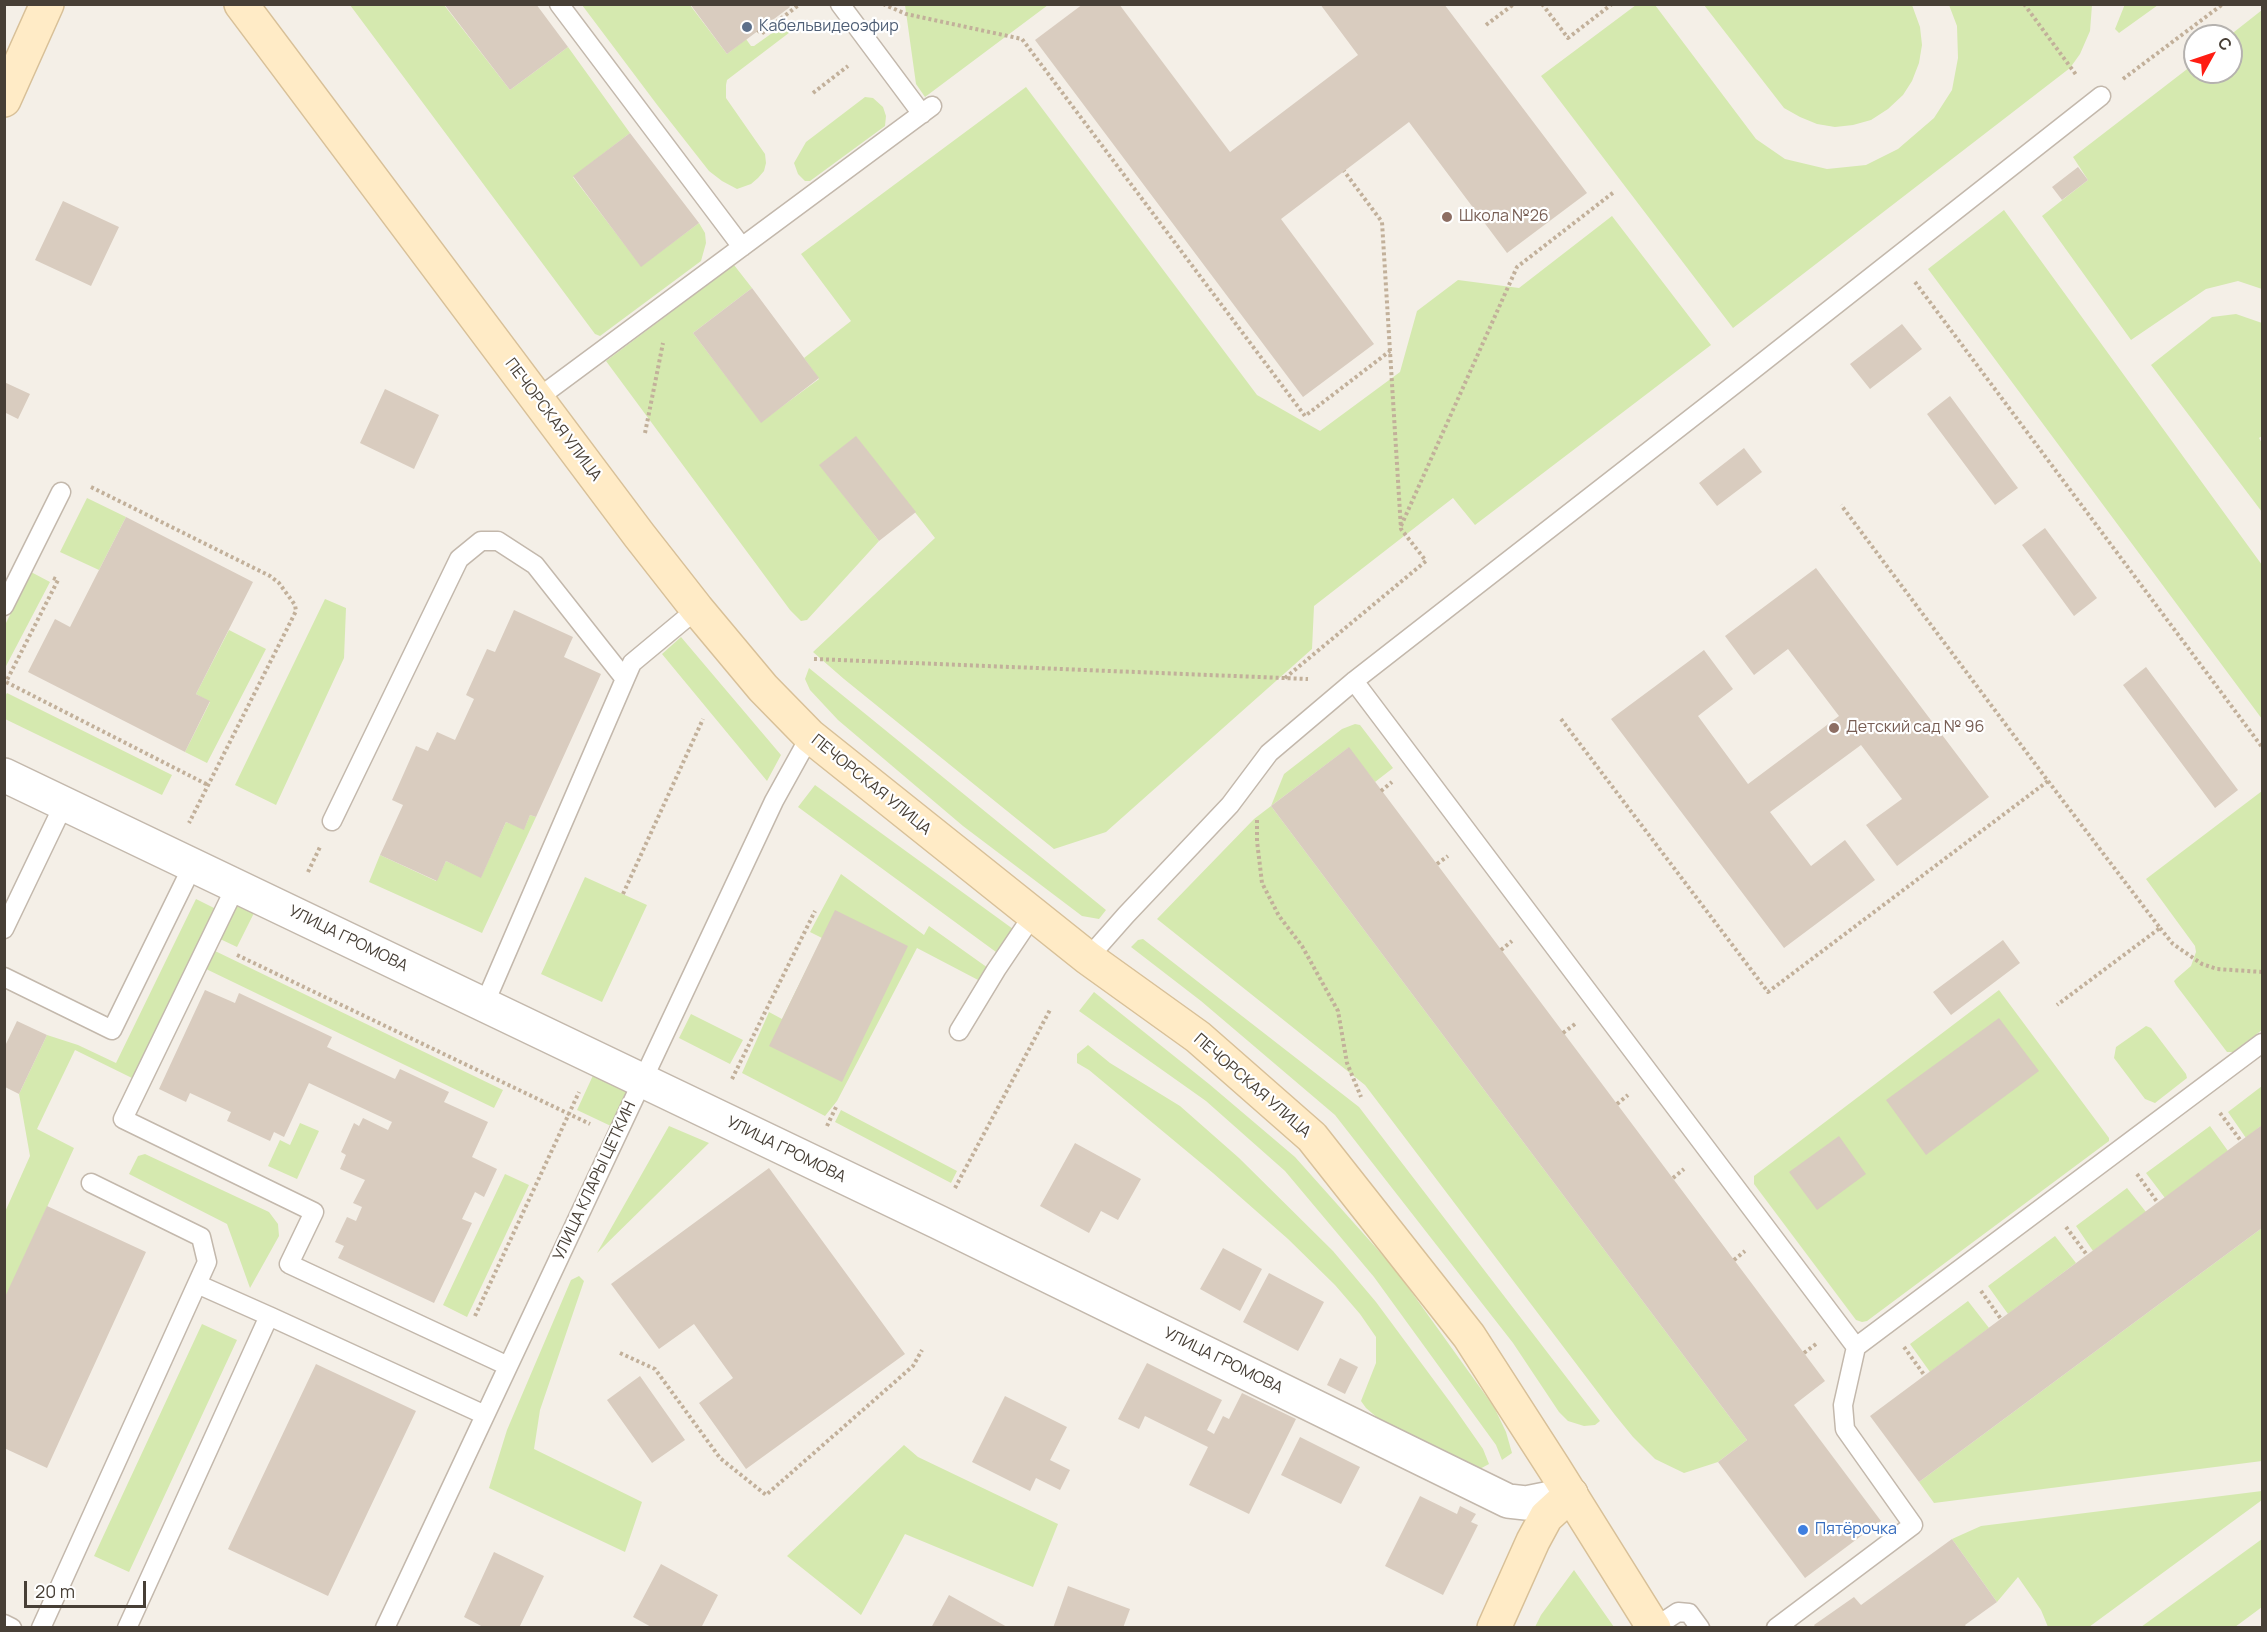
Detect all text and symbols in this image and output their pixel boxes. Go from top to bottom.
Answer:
place label: Кабельвидеоэфир [759,17,899,37]
marker: Кабельвидеоэфир [740,20,754,34]
north arrow [2183,24,2243,84]
text: С [2213,32,2237,55]
place label: Школа №26 [1459,207,1549,227]
marker: Школа №26 [1440,210,1454,224]
street label: ПЕЧОРСКАЯ УЛИЦА [501,355,605,485]
place label: Детский сад № 96 [1846,718,1984,738]
marker: Детский сад № 96 [1827,721,1841,735]
street label: ПЕЧОРСКАЯ УЛИЦА [807,731,935,839]
street label: УЛИЦА ГРОМОВА [285,902,411,976]
street label: ПЕЧОРСКАЯ УЛИЦА [1190,1030,1314,1142]
street label: УЛИЦА КЛАРЫ ЦЕТКИН [550,1098,640,1264]
street label: УЛИЦА ГРОМОВА [723,1113,849,1187]
street label: УЛИЦА ГРОМОВА [1160,1324,1286,1398]
place label: Пятёрочка [1815,1520,1897,1540]
marker: Пятёрочка [1796,1523,1810,1537]
scale bar [27,1569,148,1607]
text: 20 m [35,1579,75,1603]

